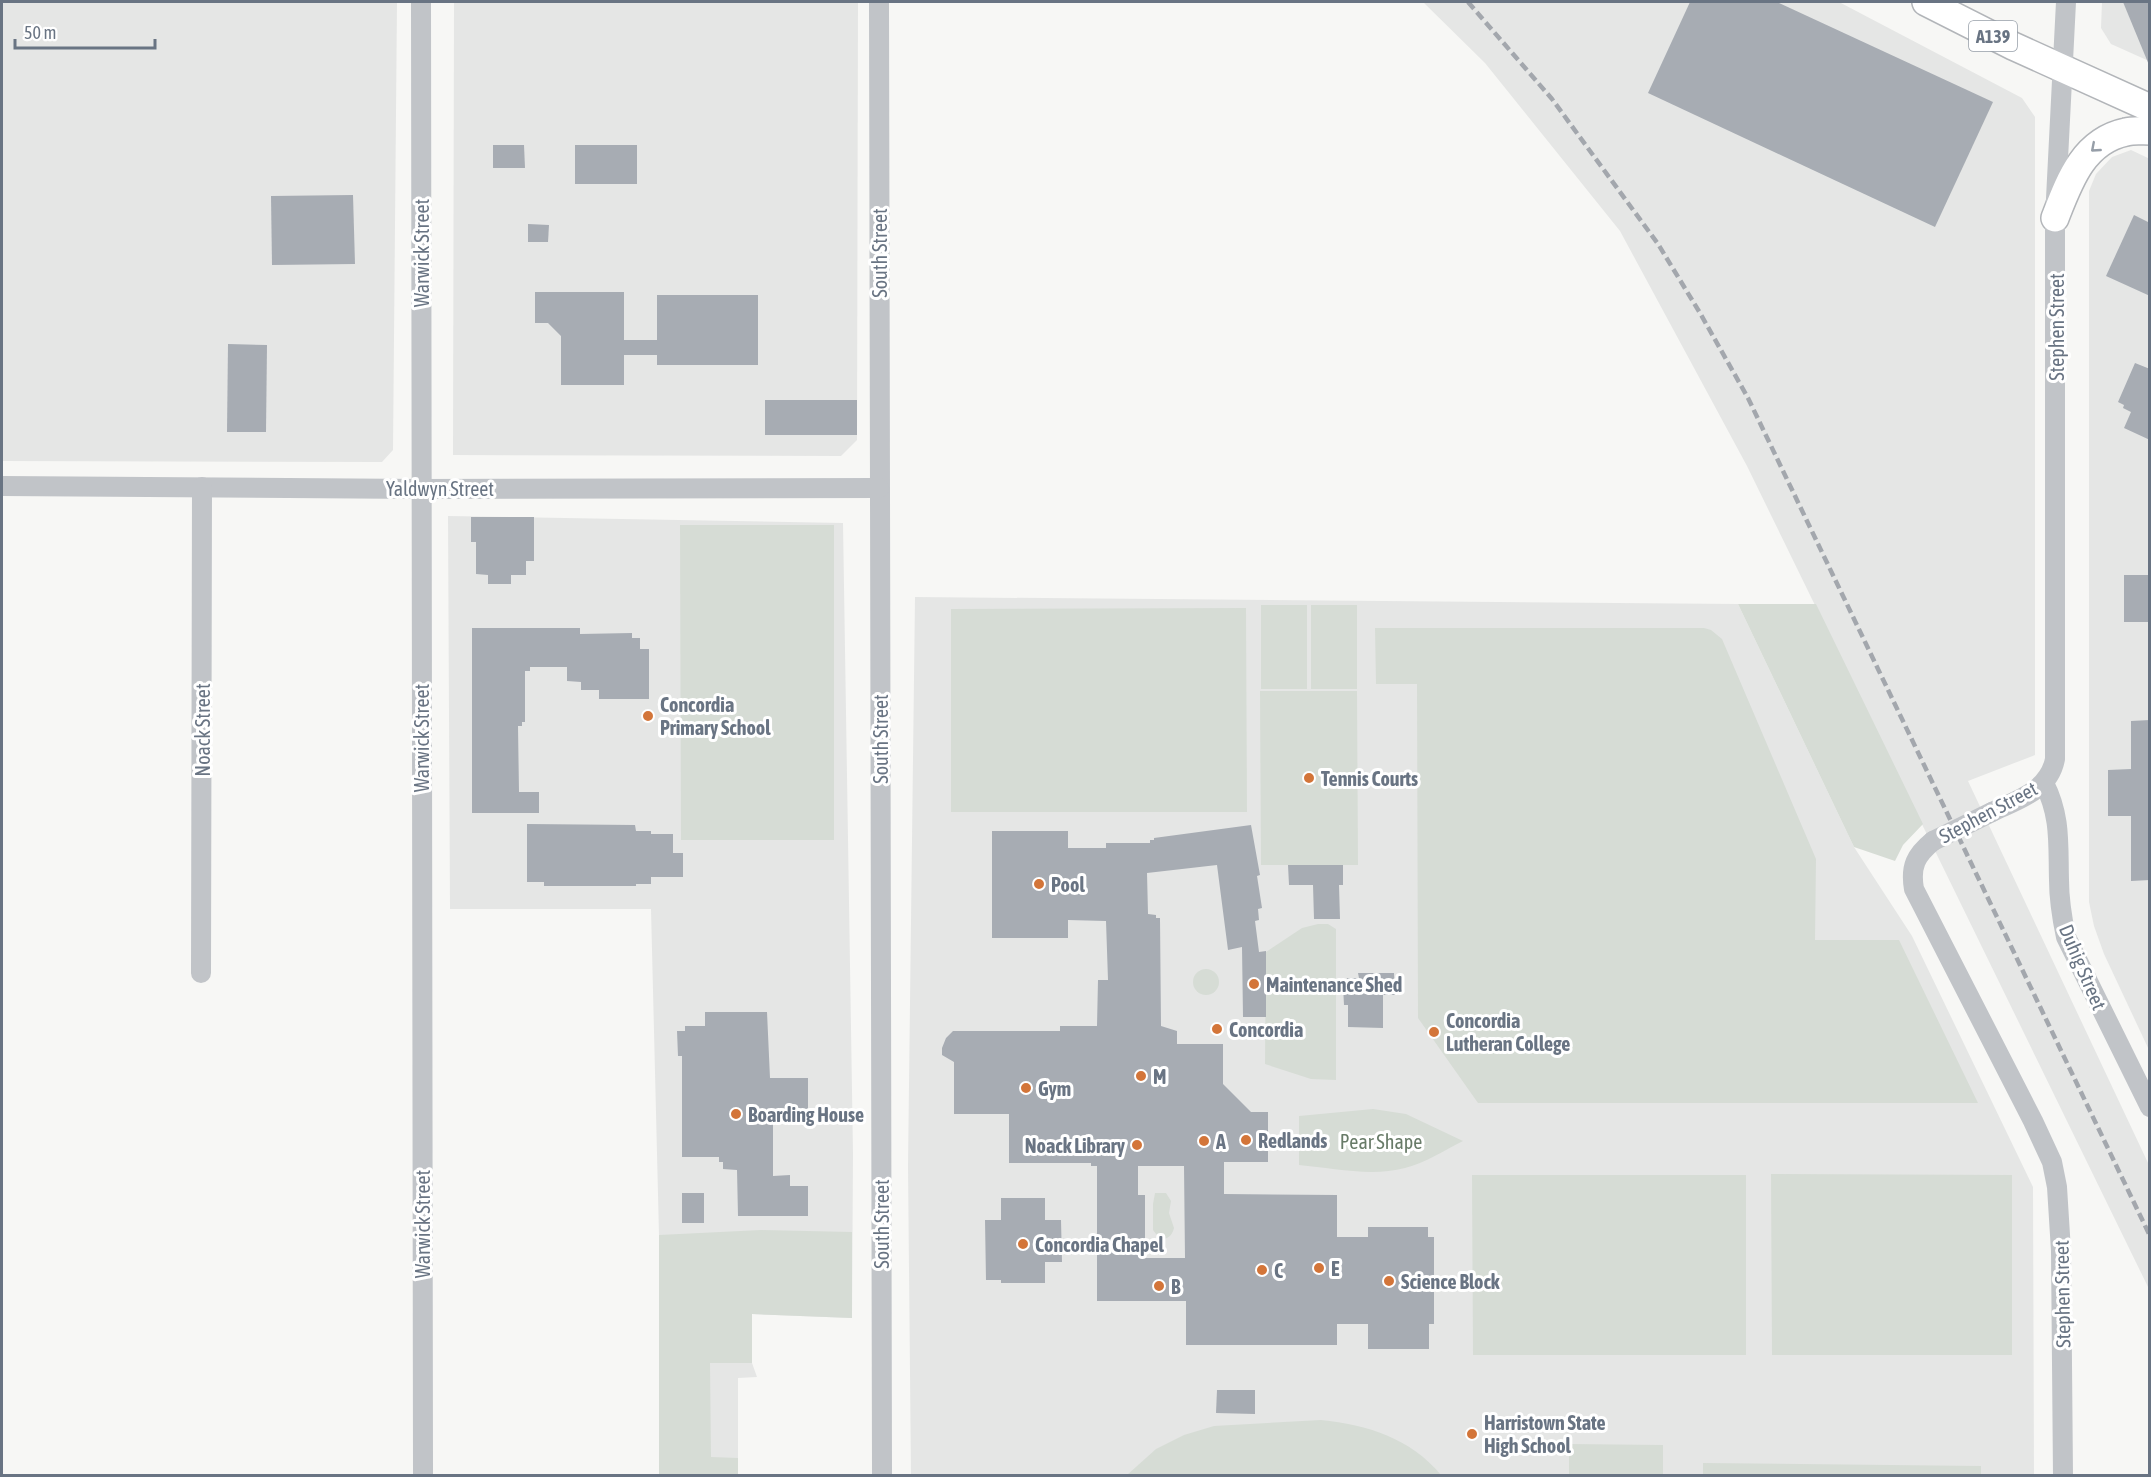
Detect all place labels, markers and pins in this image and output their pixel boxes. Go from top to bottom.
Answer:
place label: Concordia Primary School [660,693,771,739]
marker: Concordia Primary School [641,709,655,723]
place label: Tennis Courts [1321,767,1418,790]
marker: Tennis Courts [1302,771,1316,785]
place label: Pool [1051,873,1085,896]
marker: Pool [1032,877,1046,891]
place label: Maintenance Shed [1266,973,1402,996]
marker: Maintenance Shed [1247,977,1261,991]
place label: Concordia Lutheran College [1446,1009,1570,1055]
place label: Concordia [1229,1018,1303,1041]
marker: Concordia [1210,1022,1224,1036]
marker: Concordia Lutheran College [1427,1025,1441,1039]
place label: M [1153,1065,1166,1088]
marker: M [1134,1069,1148,1083]
place label: Gym [1038,1077,1071,1100]
marker: Gym [1019,1081,1033,1095]
place label: Boarding House [748,1103,864,1126]
marker: Boarding House [729,1107,743,1121]
place label: Redlands [1258,1129,1327,1152]
place label: A [1215,1130,1226,1153]
marker: Redlands [1239,1133,1253,1147]
place label: Noack Library [1025,1134,1126,1157]
marker: A [1197,1134,1211,1148]
marker: Noack Library [1130,1138,1144,1152]
place label: Concordia Chapel [1035,1233,1164,1256]
marker: Concordia Chapel [1016,1237,1030,1251]
place label: E [1331,1257,1340,1280]
place label: C [1274,1259,1283,1282]
marker: E [1312,1261,1326,1275]
marker: C [1255,1263,1269,1277]
place label: Science Block [1401,1270,1500,1293]
marker: Science Block [1382,1274,1396,1288]
place label: B [1171,1275,1181,1298]
marker: B [1152,1279,1166,1293]
place label: Harristown State High School [1484,1411,1606,1457]
marker: Harristown State High School [1465,1427,1479,1441]

